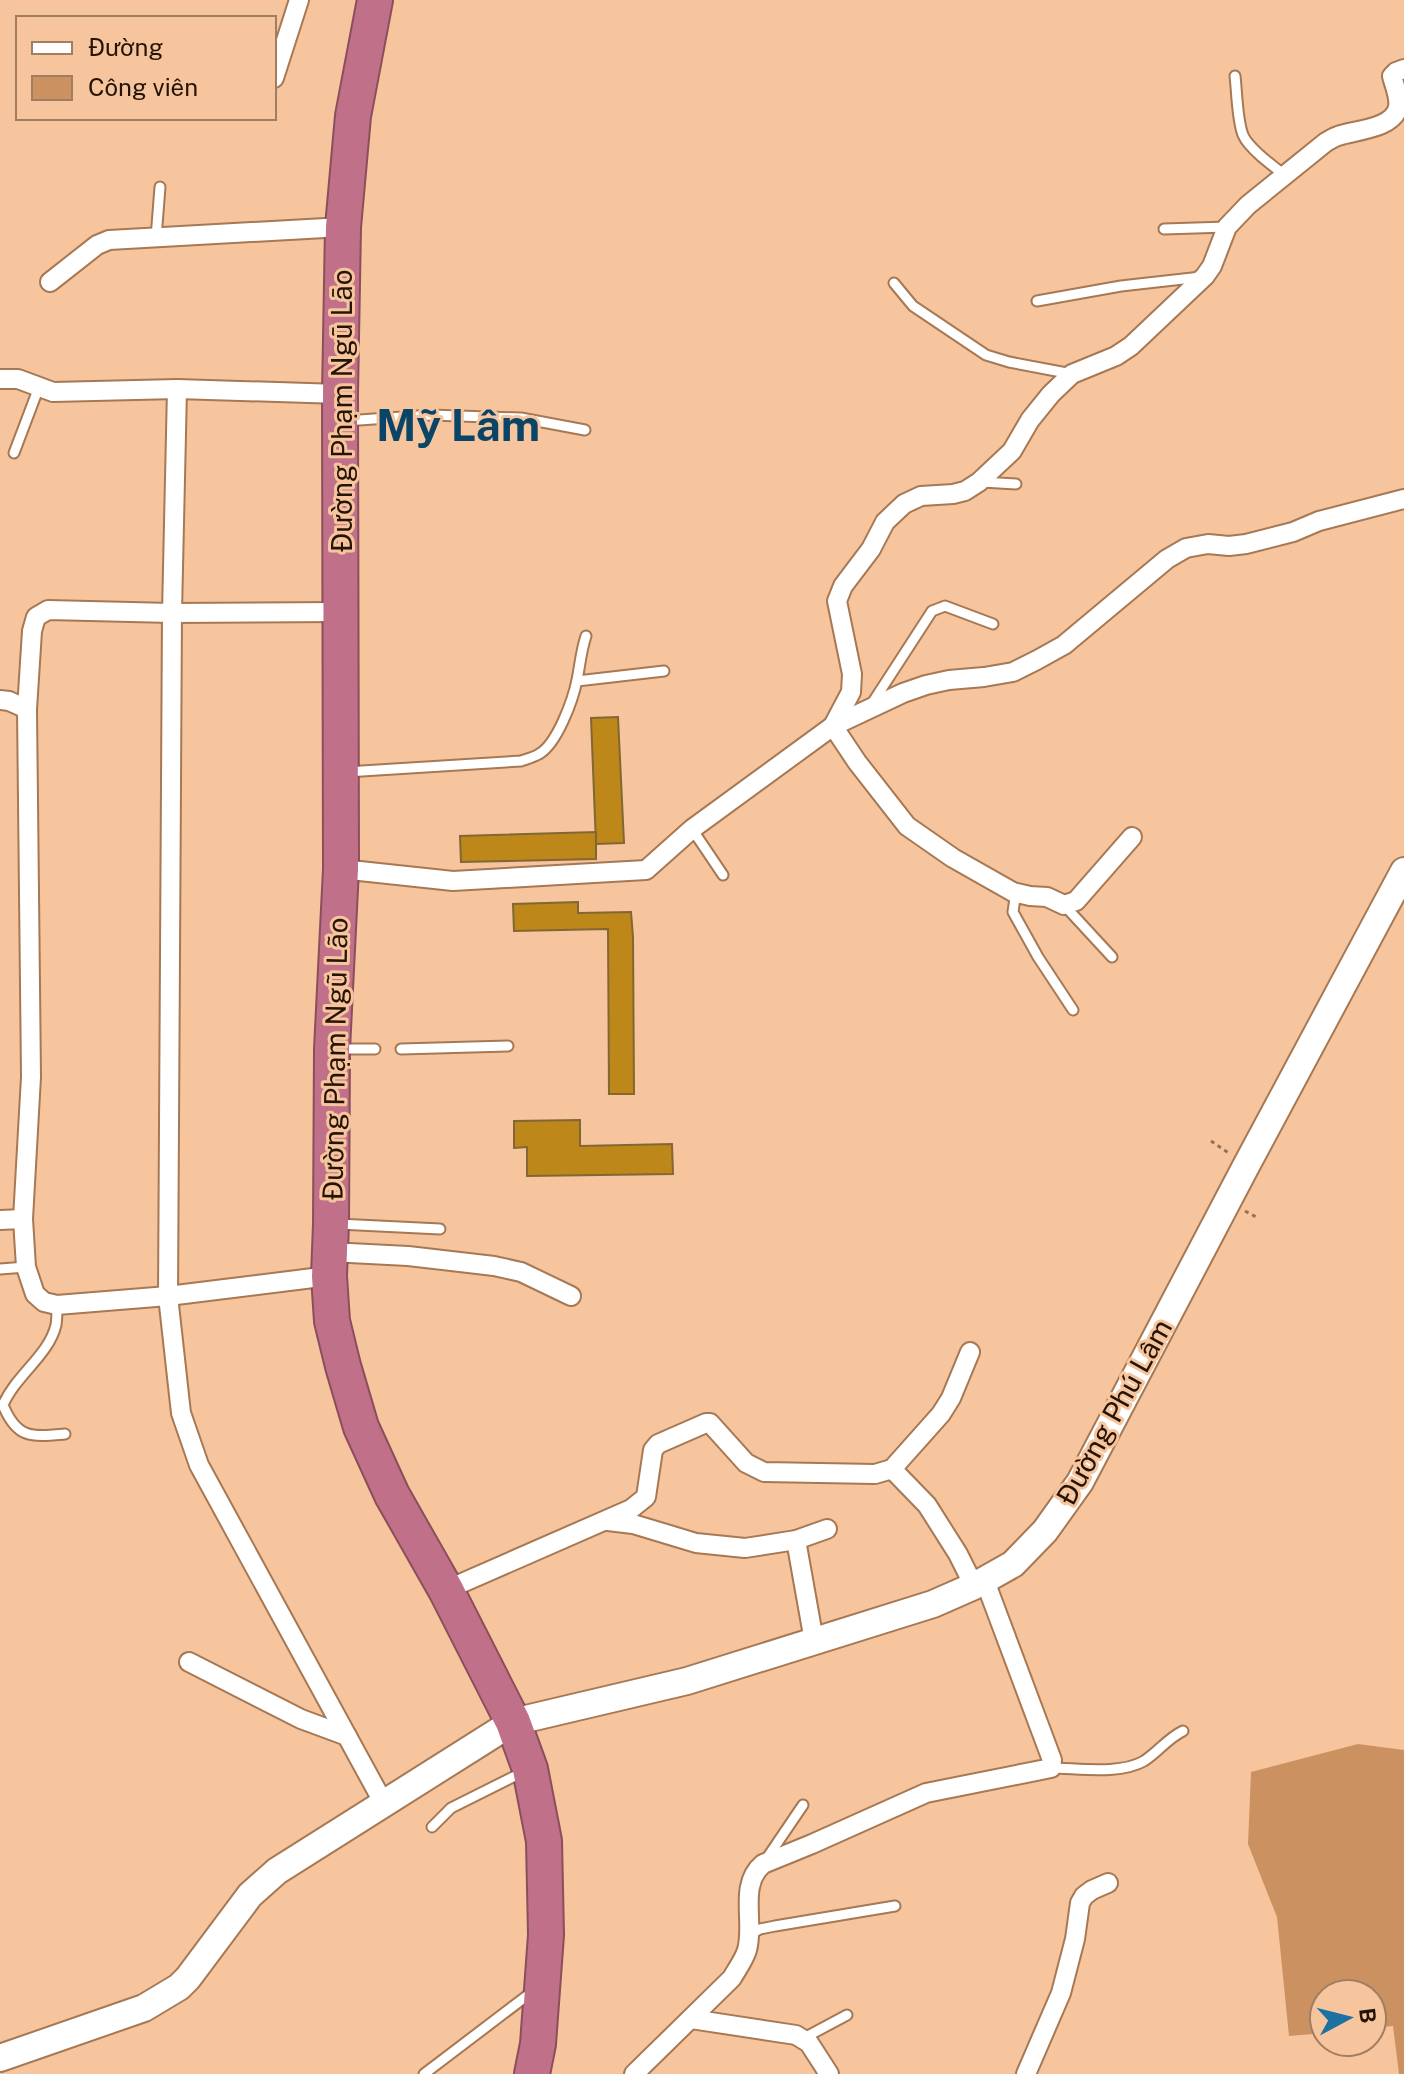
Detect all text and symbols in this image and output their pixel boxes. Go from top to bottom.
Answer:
legend [16,16,276,120]
text: Đường [88,33,163,61]
text: Công viên [88,73,198,101]
street label: Đường Phạm Ngũ Lão [325,269,358,553]
district label: Mỹ Lâm [376,399,540,451]
street label: Đường Phạm Ngũ Lão [316,917,353,1201]
street label: Đường Phú Lâm [1049,1313,1178,1510]
north arrow [1308,1978,1388,2058]
text: B [1354,2007,1382,2025]

